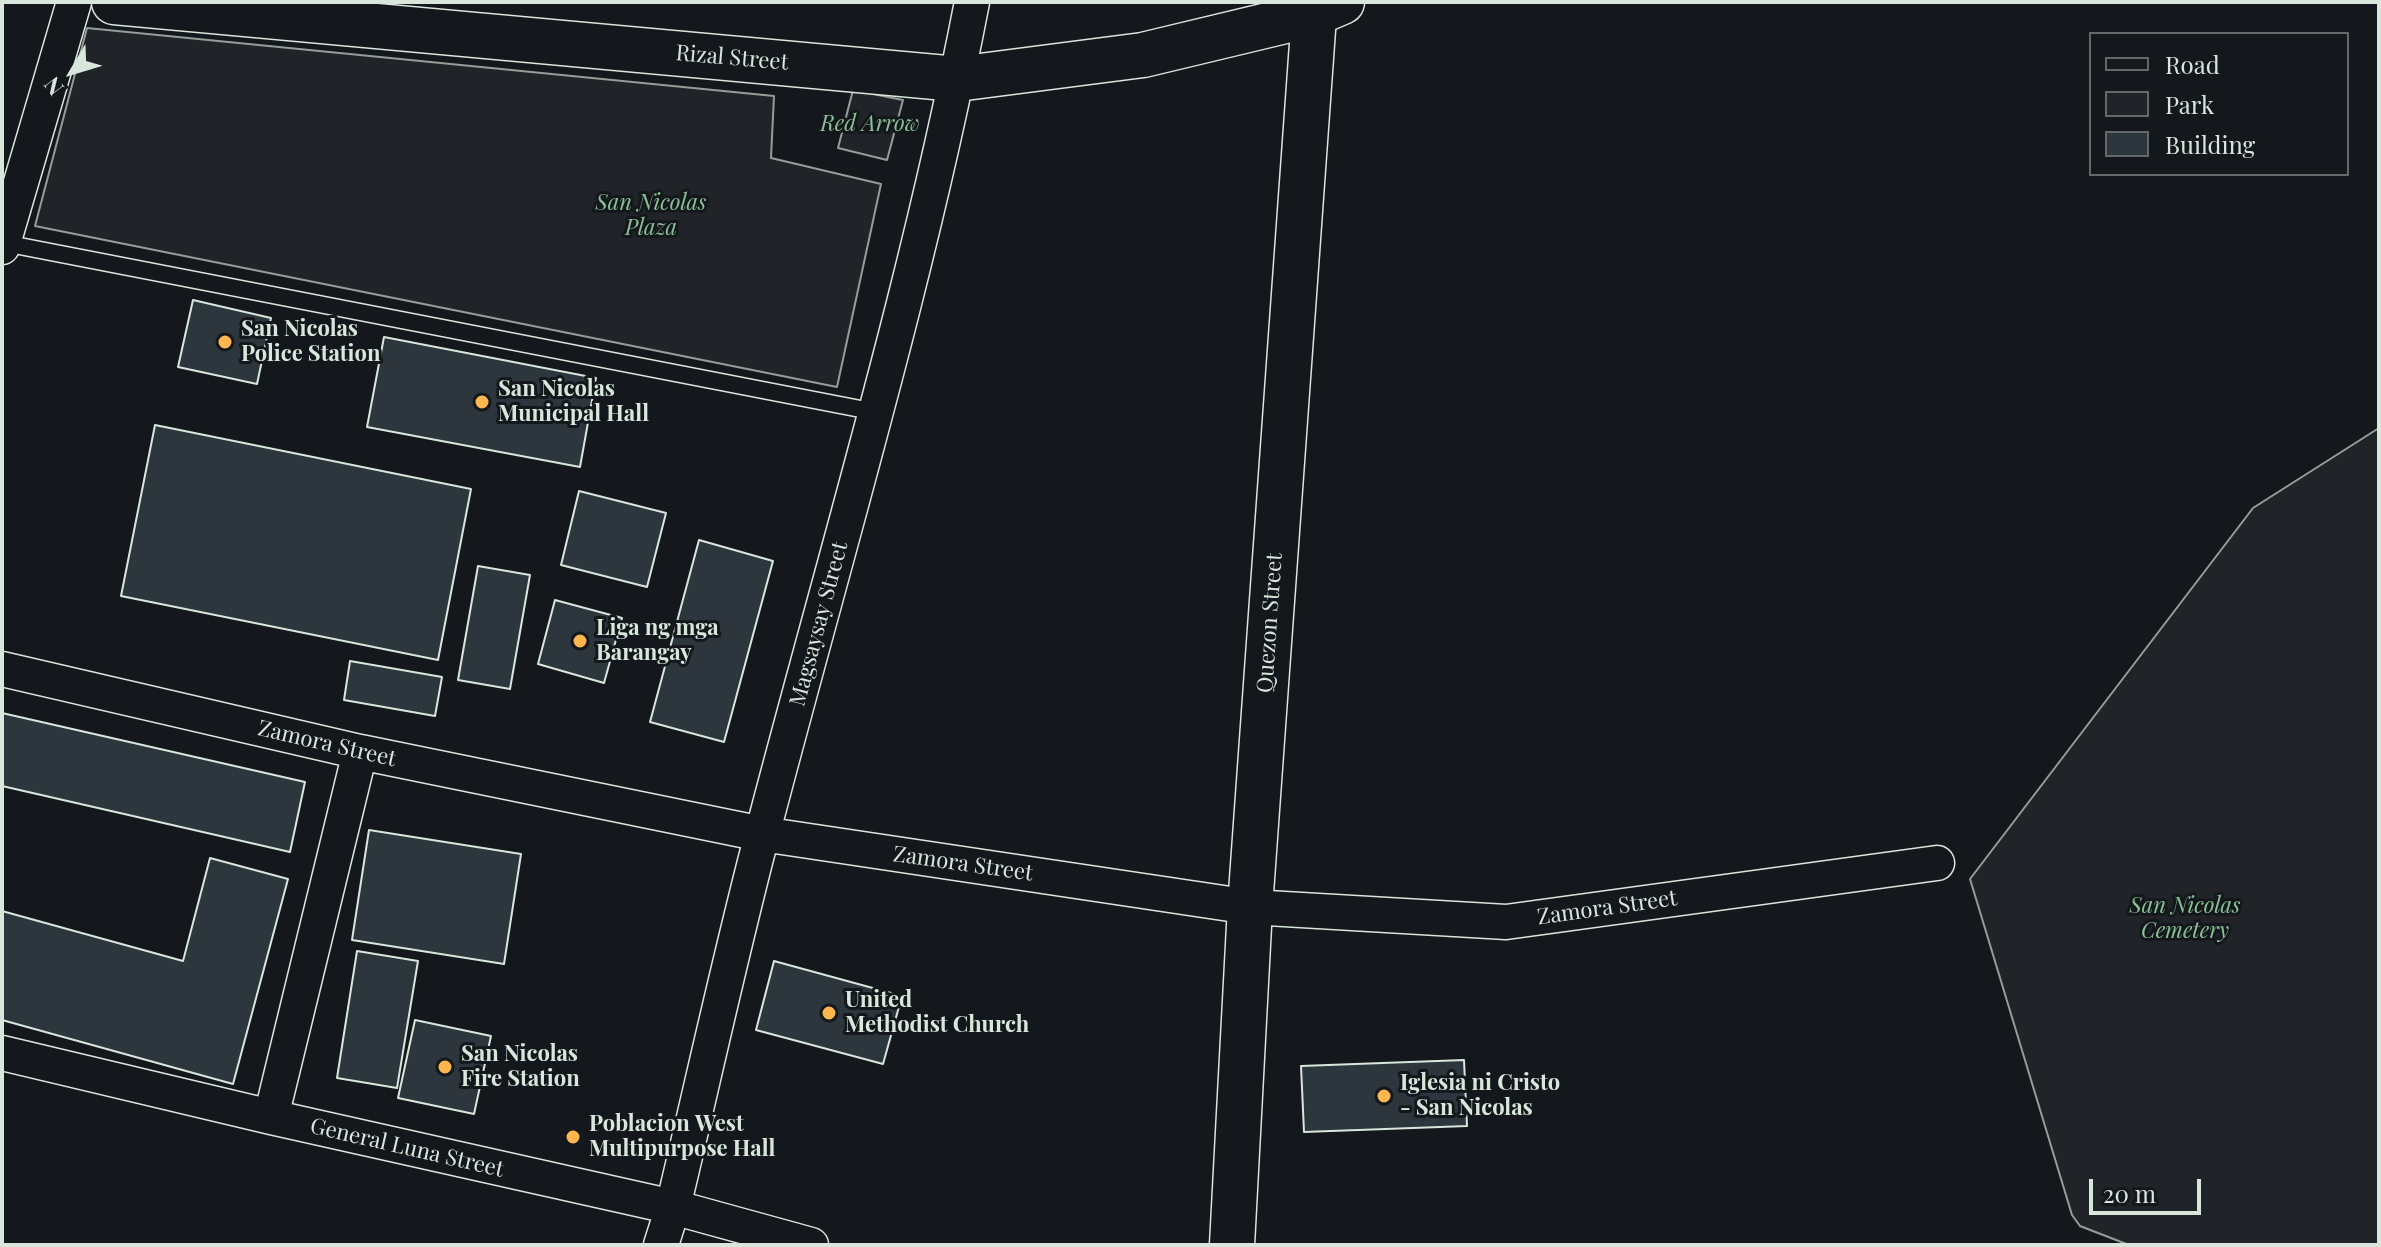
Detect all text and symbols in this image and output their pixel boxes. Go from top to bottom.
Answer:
north arrow [32,32,112,112]
legend [2089,32,2349,176]
street label: Rizal Street [675,40,789,76]
text: Road [2165,48,2220,80]
text: N [36,71,70,102]
text: Park [2165,88,2214,120]
park label: Red Arrow [820,111,920,137]
text: Building [2165,128,2255,160]
park label: San Nicolas Plaza [596,190,706,242]
place label: San Nicolas Police Station [241,316,380,368]
marker: San Nicolas Police Station [216,333,234,351]
place label: San Nicolas Municipal Hall [498,376,649,428]
marker: San Nicolas Municipal Hall [473,393,491,411]
street label: Magsaysay Street [784,539,854,709]
street label: Quezon Street [1252,552,1288,694]
place label: Liga ng mga Barangay [596,615,719,666]
marker: Liga ng mga Barangay [571,632,589,650]
street label: Zamora Street [255,715,399,773]
street label: Zamora Street [891,841,1035,887]
street label: Zamora Street [1535,885,1679,931]
park label: San Nicolas Cemetery [2130,893,2240,944]
place label: United Methodist Church [845,987,1029,1038]
marker: United Methodist Church [820,1004,838,1022]
place label: San Nicolas Fire Station [461,1041,580,1092]
marker: San Nicolas Fire Station [436,1058,454,1076]
place label: Iglesia ni Cristo - San Nicolas [1400,1070,1560,1122]
marker: Iglesia ni Cristo - San Nicolas [1375,1087,1393,1105]
place label: Poblacion West Multipurpose Hall [589,1111,775,1162]
street label: General Luna Street [308,1113,506,1183]
marker: Poblacion West Multipurpose Hall [564,1128,582,1146]
scale bar [2093,1163,2205,1213]
text: 20 m [2103,1177,2156,1209]

